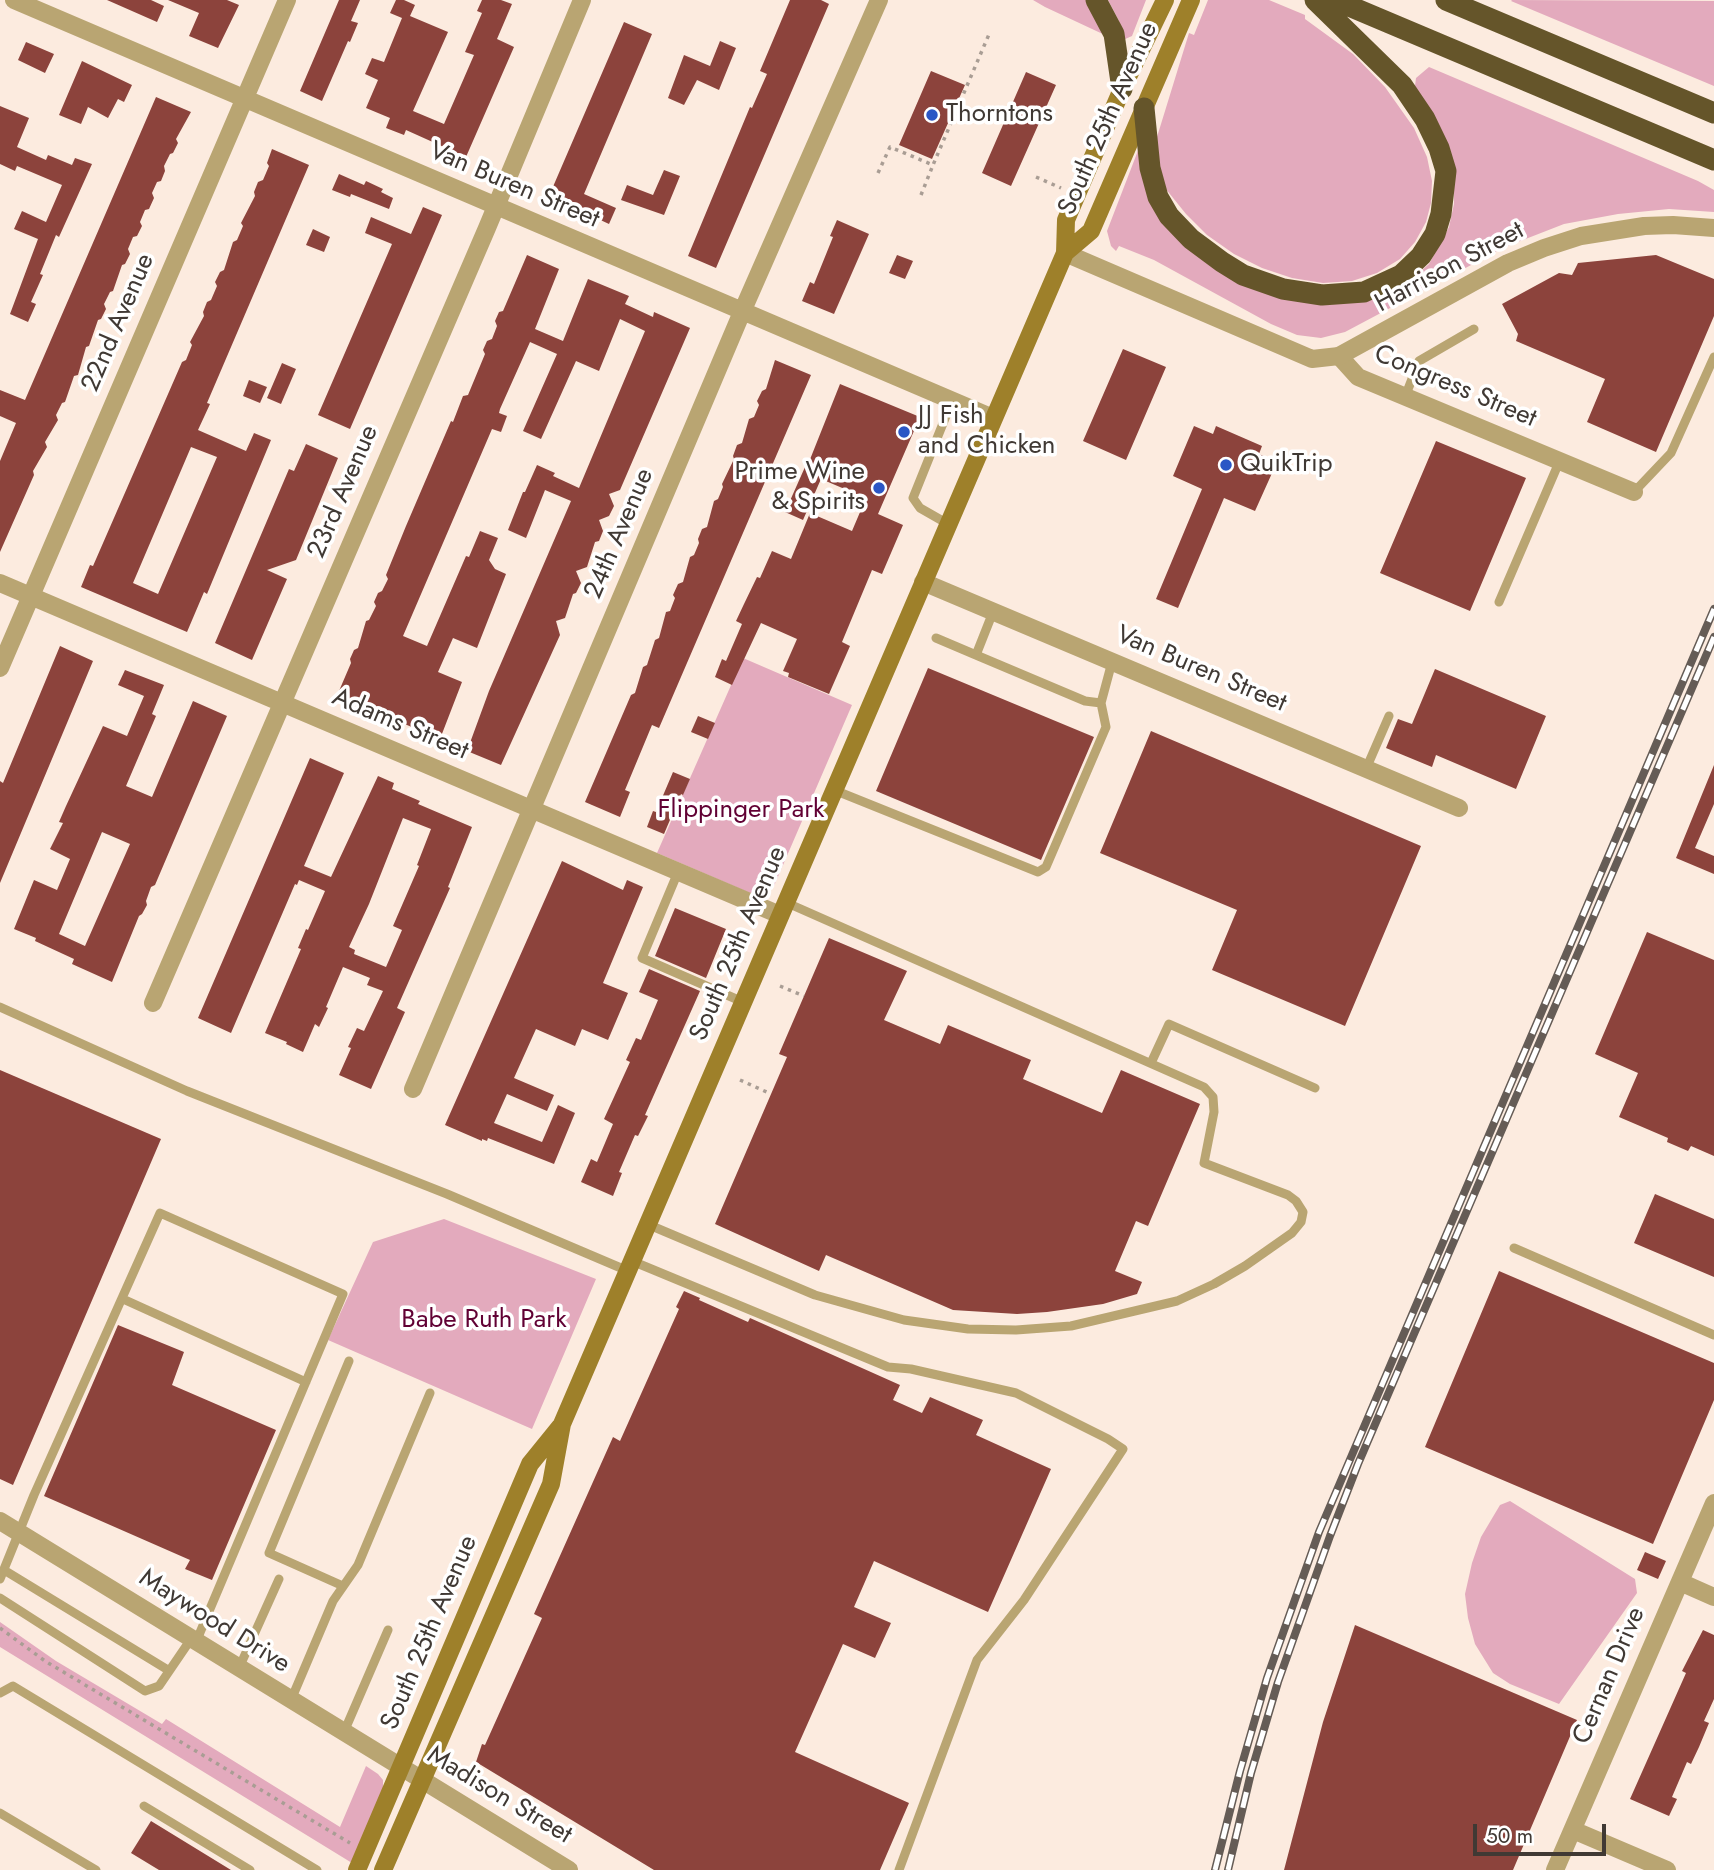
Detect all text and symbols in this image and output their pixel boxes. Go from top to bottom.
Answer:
street label: South 25th Avenue [1052,18,1166,220]
place label: Thorntons [946,99,1053,131]
marker: Thorntons [924,107,940,123]
street label: Van Buren Street [424,136,604,236]
street label: Harrison Street [1370,216,1530,320]
street label: 22nd Avenue [76,249,162,397]
street label: Congress Street [1369,339,1541,435]
place label: JJ Fish and Chicken [918,401,1056,462]
street label: 23rd Avenue [302,421,386,563]
marker: JJ Fish and Chicken [896,424,912,440]
place label: QuikTrip [1240,449,1333,481]
place label: Prime Wine & Spirits [735,457,865,518]
marker: QuikTrip [1218,457,1234,473]
street label: 24th Avenue [579,464,661,604]
marker: Prime Wine & Spirits [871,480,887,496]
street label: Van Buren Street [1111,620,1291,720]
street label: Adams Street [327,682,473,768]
park label: Flippinger Park [657,795,825,827]
street label: South 25th Avenue [684,842,794,1046]
park label: Babe Ruth Park [401,1305,567,1337]
street label: South 25th Avenue [375,1531,485,1735]
street label: Maywood Drive [133,1563,295,1681]
street label: Cernan Drive [1567,1603,1653,1749]
street label: Madison Street [421,1741,577,1851]
scale bar [1476,1811,1609,1855]
text: 50 m [1486,1821,1533,1851]

